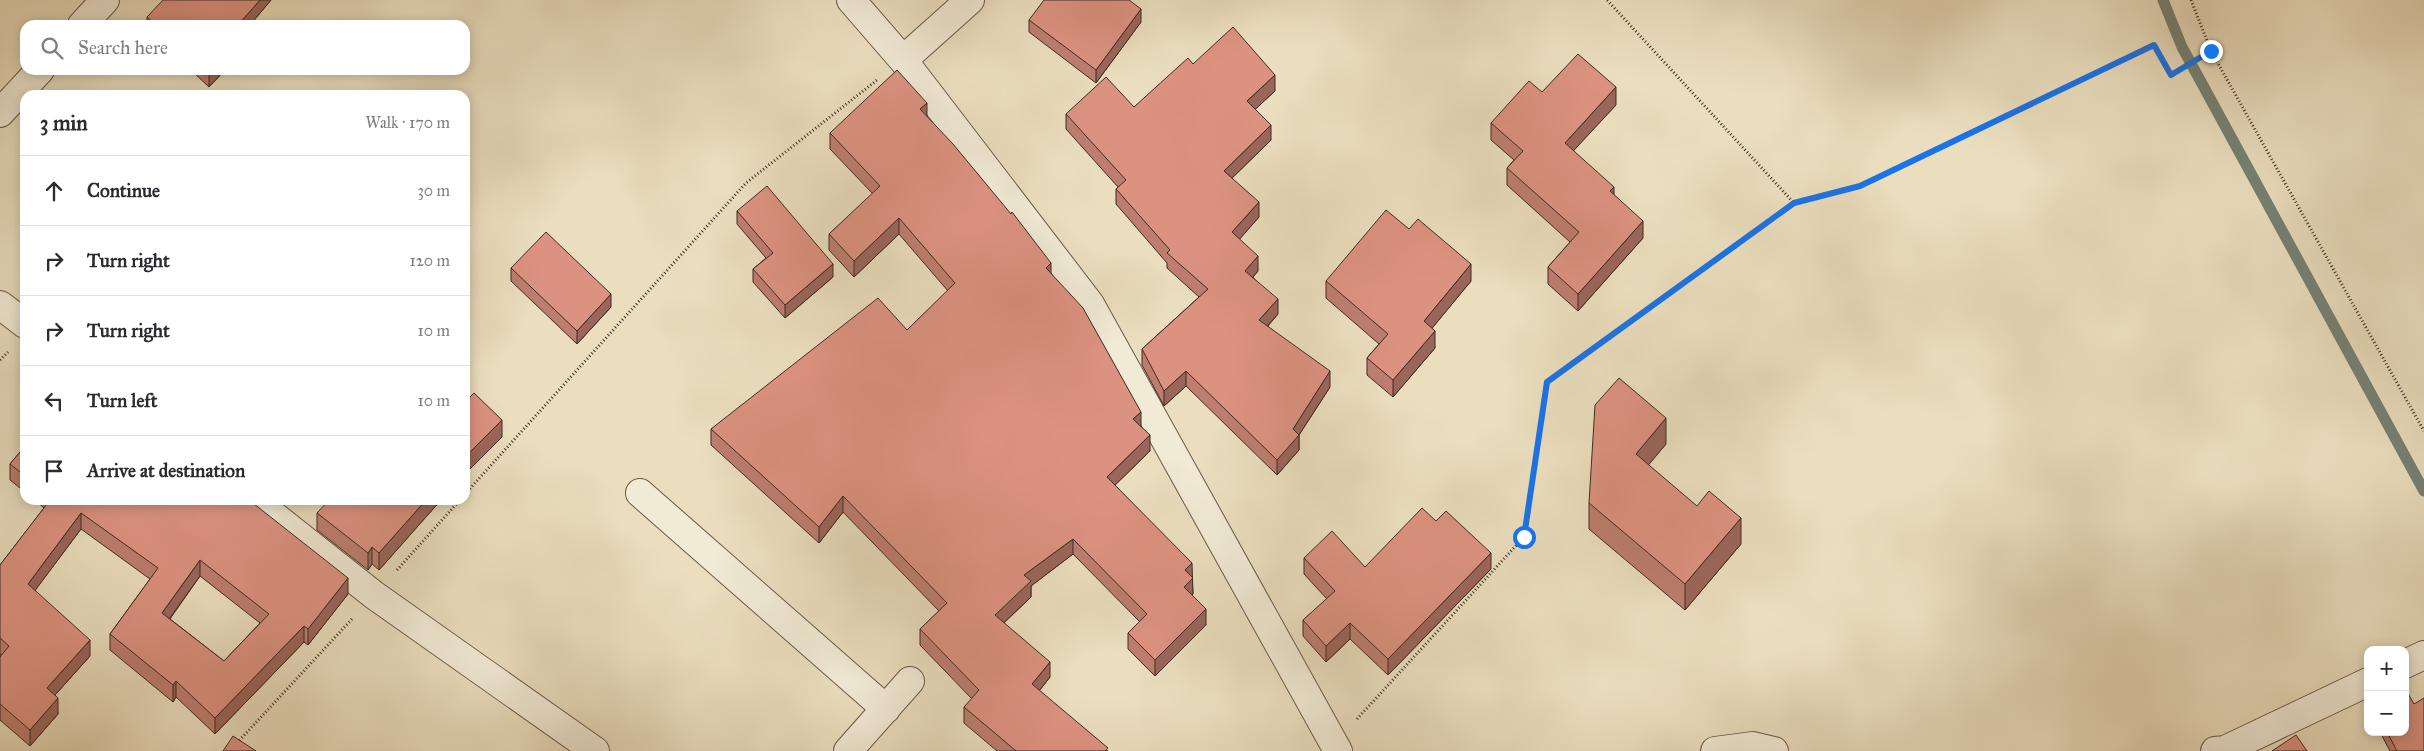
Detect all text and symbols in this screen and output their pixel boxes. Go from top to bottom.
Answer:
search box [20,20,470,75]
icon: search [38,34,66,62]
text: Search here [78,36,168,59]
route end [2200,40,2223,63]
text: 3 min [40,110,88,136]
text: Walk · 170 m [366,113,450,132]
icon: ahead [40,177,68,205]
text: Continue [87,179,160,202]
text: 30 m [417,181,450,200]
icon: right [40,247,68,275]
text: Turn right [87,249,170,272]
text: 120 m [410,251,450,270]
icon: right [40,317,68,345]
text: Turn right [87,319,170,342]
text: 10 m [418,321,450,340]
icon: left [40,387,68,415]
text: Turn left [87,389,157,412]
text: 10 m [418,391,450,410]
icon: arrive [40,457,68,485]
text: Arrive at destination [87,459,245,482]
route start [1513,526,1536,549]
map controls [2364,646,2409,736]
button: + [2364,646,2409,691]
button: − [2364,691,2409,736]

